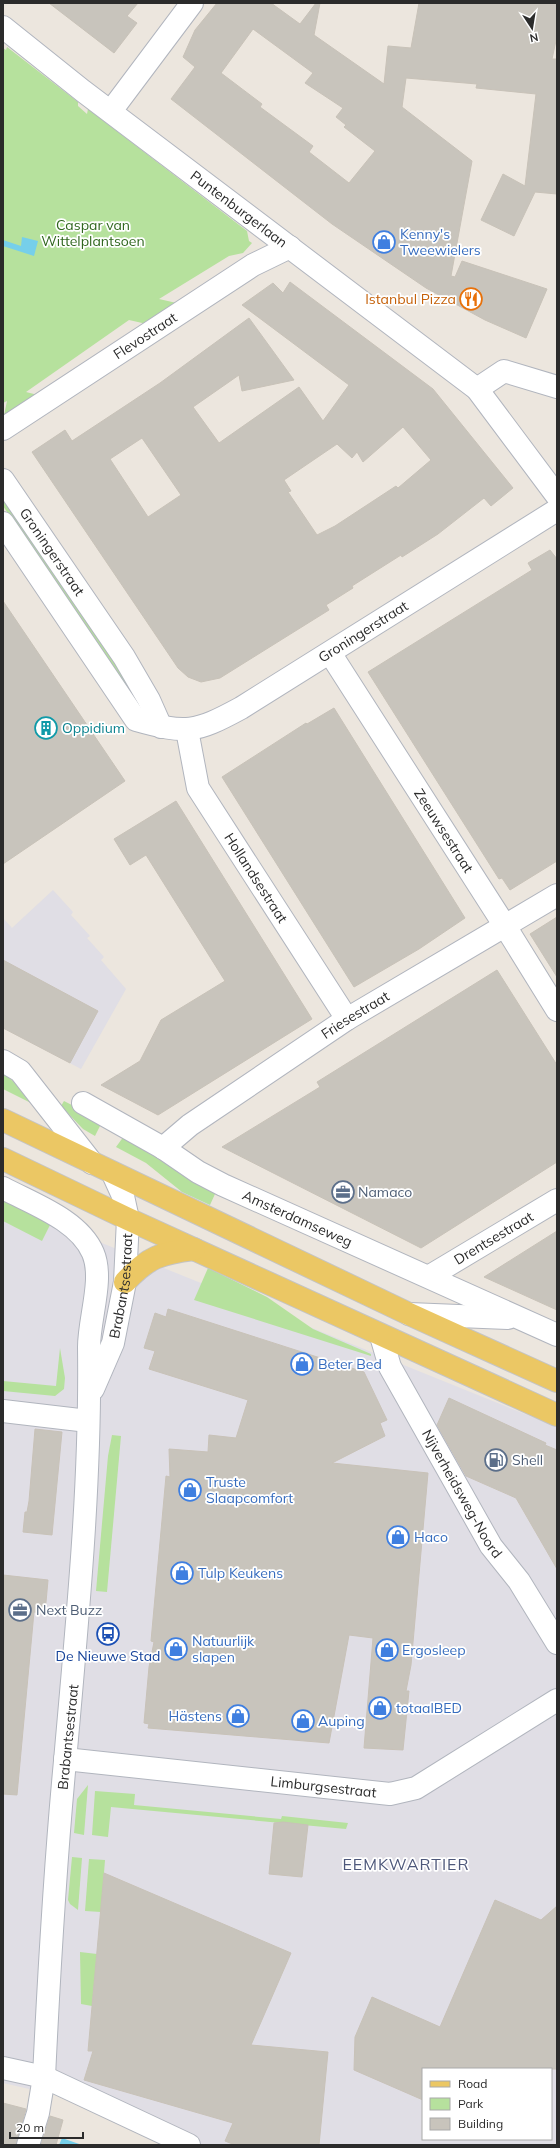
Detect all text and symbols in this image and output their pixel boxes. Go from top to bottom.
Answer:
north arrow [512,8,552,48]
text: N [529,30,540,45]
street label: Puntenburgerlaan [187,166,291,251]
park label: Caspar van Wittelplantsoen [41,216,145,250]
place label: Kenny's Tweewielers [400,225,481,259]
shop icon: Kenny's Tweewielers [371,229,397,255]
restaurant icon: Istanbul Pizza [458,286,484,312]
place label: Istanbul Pizza [365,290,456,308]
street label: Flevostraat [110,308,181,363]
street label: Groningerstraat [16,504,89,599]
street label: Groningerstraat [315,597,411,666]
building icon: Oppidium [33,715,59,741]
place label: Oppidium [62,719,125,737]
street label: Zeeuwsestraat [410,785,478,876]
street label: Hollandsestraat [220,830,292,926]
street label: Friesestraat [318,987,393,1043]
office icon: Namaco [330,1179,356,1205]
place label: Namaco [358,1183,412,1201]
street label: Amsterdamseweg [240,1186,355,1251]
street label: Drentsestraat [451,1207,537,1269]
street label: Brabantsestraat [105,1233,136,1340]
shop icon: Beter Bed [289,1351,315,1377]
place label: Beter Bed [318,1355,382,1373]
street label: Nijverheidsweg-Noord [418,1426,506,1562]
fuel station icon: Shell [483,1447,509,1473]
place label: Shell [512,1451,543,1469]
place label: Truste Slaapcomfort [206,1473,293,1507]
shop icon: Truste Slaapcomfort [177,1477,203,1503]
shop icon: Haco [385,1524,411,1550]
place label: Haco [414,1528,448,1546]
shop icon: Tulp Keukens [169,1560,195,1586]
place label: Tulp Keukens [198,1564,283,1582]
office icon: Next Buzz [7,1597,33,1623]
place label: Next Buzz [36,1601,102,1619]
bus stop icon: De Nieuwe Stad [95,1621,121,1647]
place label: Natuurlijk slapen [192,1632,255,1666]
shop icon: Natuurlijk slapen [163,1636,189,1662]
shop icon: Ergosleep [374,1637,400,1663]
place label: Ergosleep [402,1641,466,1659]
place label: De Nieuwe Stad [56,1647,160,1665]
street label: Brabantsestraat [54,1683,82,1791]
shop icon: totaalBED [367,1695,393,1721]
place label: totaalBED [396,1699,462,1717]
shop icon: Hästens [225,1703,251,1729]
place label: Hästens [168,1707,222,1725]
shop icon: Auping [290,1708,316,1734]
place label: Auping [318,1712,365,1730]
street label: Limburgsestraat [270,1772,377,1801]
district label: EEMKWARTIER [342,1854,470,1874]
legend [422,2068,552,2140]
text: Road [458,2076,487,2091]
text: Park [458,2096,484,2111]
scale bar [10,2114,83,2140]
text: Building [458,2116,503,2131]
text: 20 m [16,2120,44,2135]

